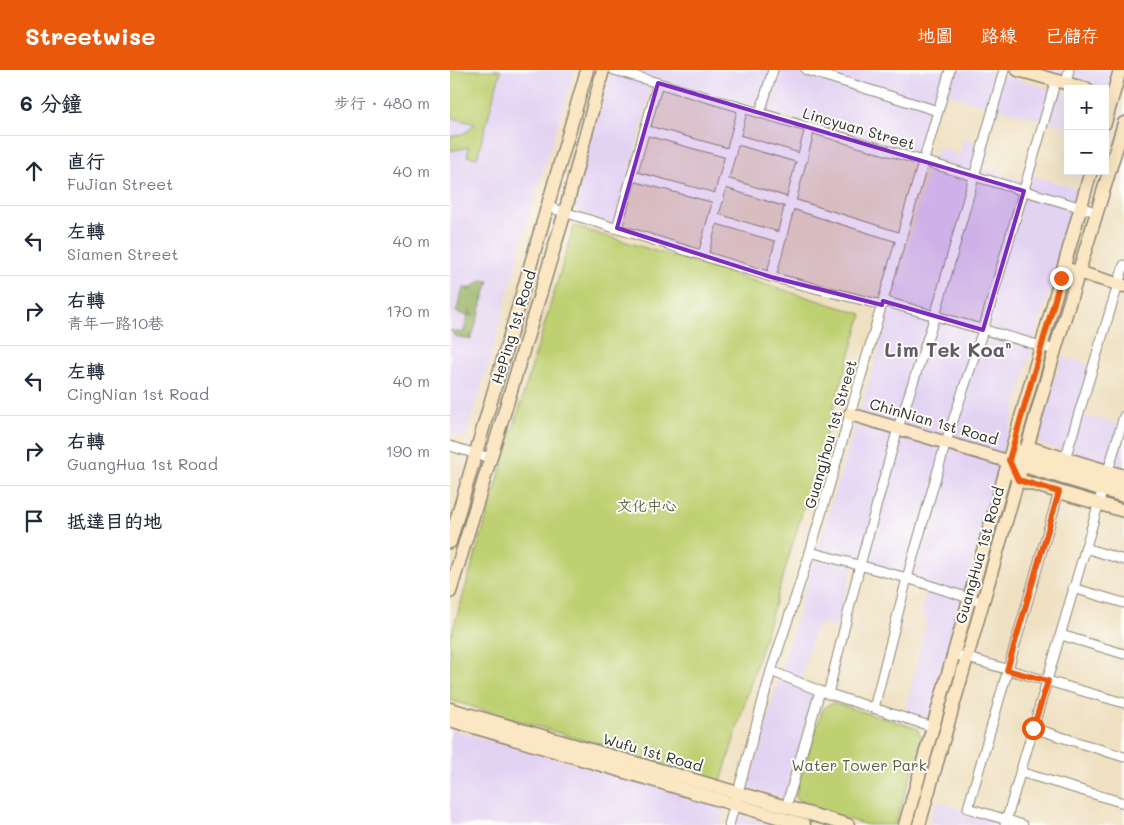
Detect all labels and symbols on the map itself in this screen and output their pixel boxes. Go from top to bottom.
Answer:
street label: Lincyuan Street [801,102,917,154]
route end [1050,267,1073,290]
street label: HePing 1st Road [486,268,540,386]
district label: Lim Tek Koaⁿ [884,336,1012,362]
street label: Guangjhou 1st Street [799,357,861,511]
street label: ChinNian 1st Road [867,393,1001,449]
street label: GuangHua 1st Road [950,484,1008,626]
park label: 文化中心 [617,495,677,515]
route start [1022,717,1045,740]
street label: Wufu 1st Road [601,728,705,776]
park label: Water Tower Park [791,755,927,775]

